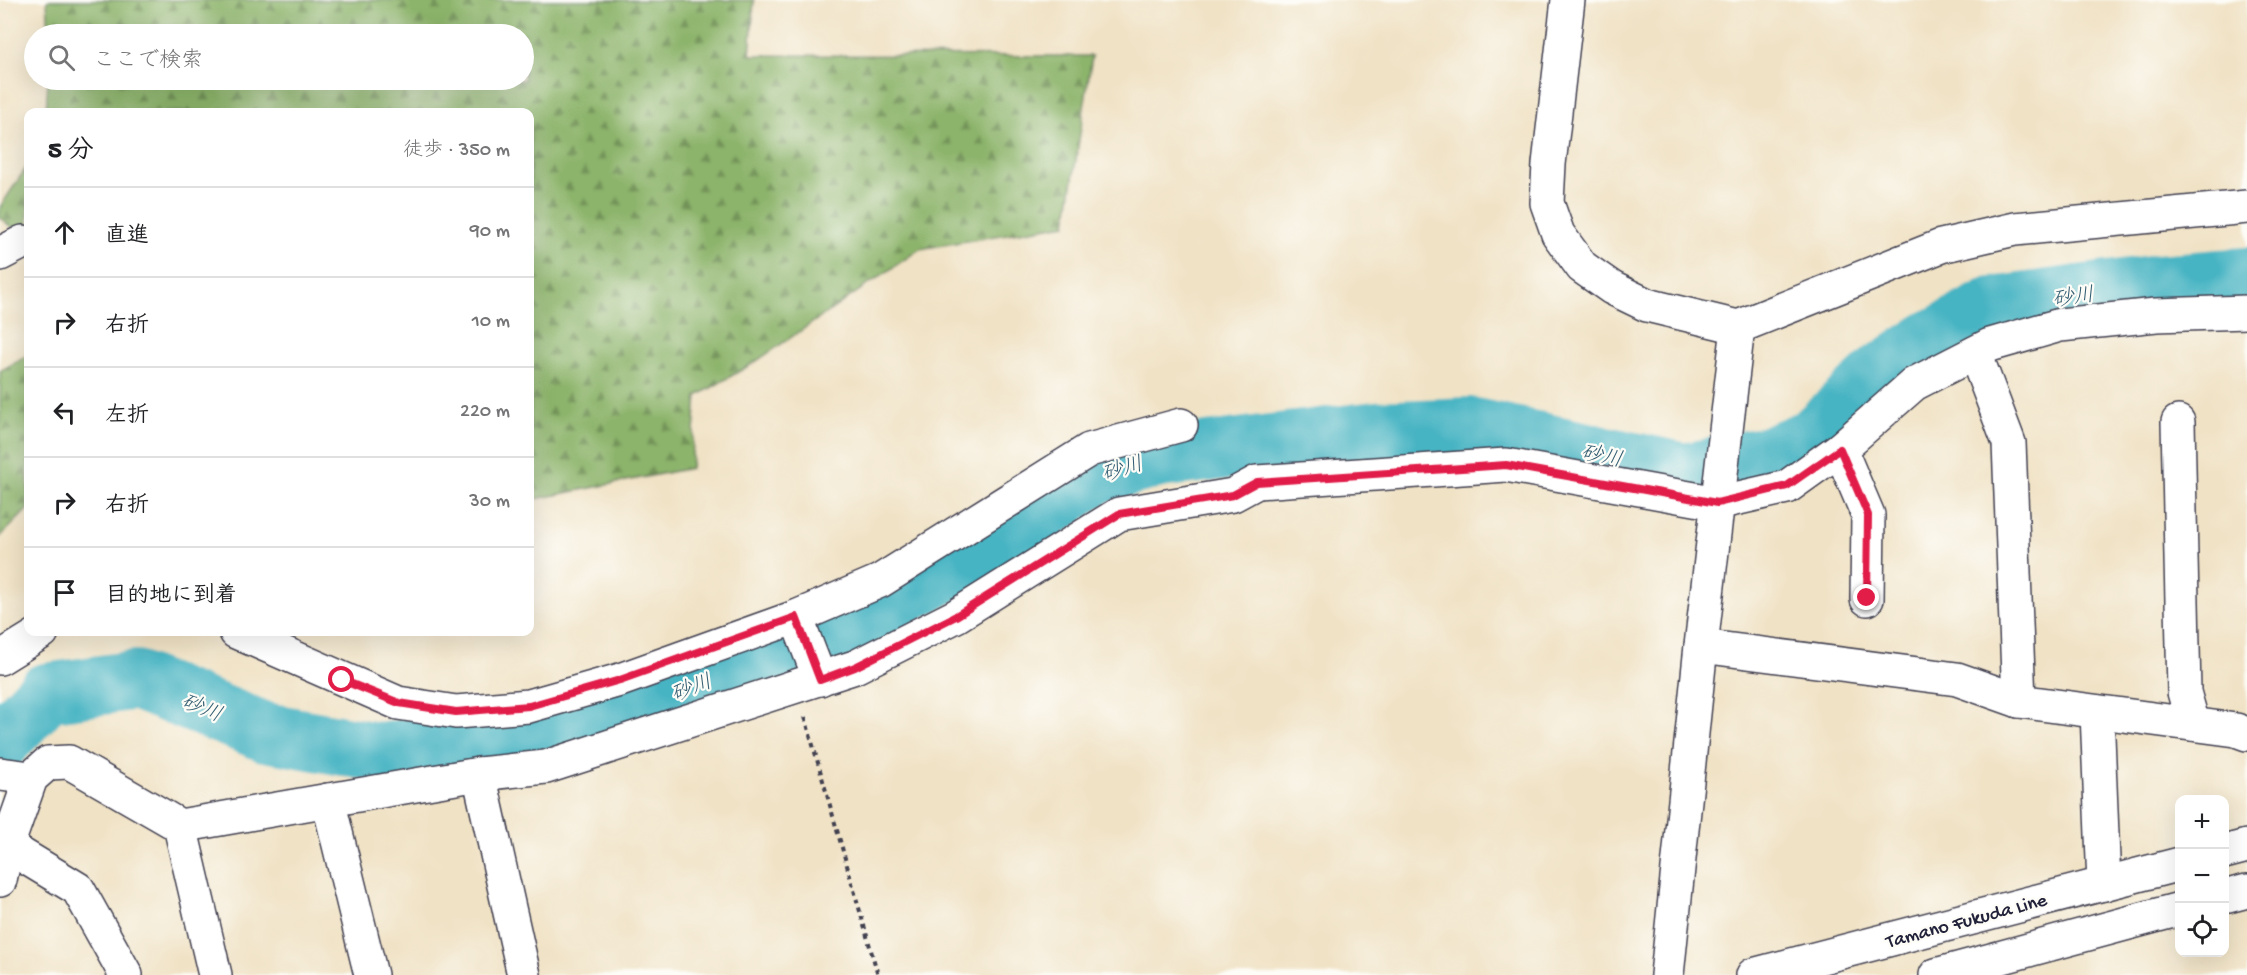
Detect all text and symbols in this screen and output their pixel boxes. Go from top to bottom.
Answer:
search box [24,24,534,90]
icon: search [45,41,78,74]
text: ここで検索 [93,49,203,75]
text: 5 分 [48,137,94,168]
text: 徒歩 · 350 m [403,140,510,163]
icon: ahead [48,216,81,249]
text: 90 m [470,221,510,244]
text: 直進 [105,224,149,250]
water label: 砂川 [2051,283,2096,315]
icon: right [48,306,81,339]
text: 10 m [472,311,510,334]
text: 右折 [105,314,149,340]
icon: left [48,396,81,429]
text: 220 m [460,401,510,424]
text: 左折 [105,404,149,430]
water label: 砂川 [1578,441,1625,475]
water label: 砂川 [1099,452,1147,489]
icon: right [48,486,81,519]
text: 30 m [469,491,510,514]
text: 右折 [105,494,149,520]
icon: arrive [48,576,81,609]
text: 目的地に到着 [105,584,237,610]
route end [1853,584,1879,610]
route start [328,666,354,692]
water label: 砂川 [668,670,716,709]
water label: 砂川 [177,690,225,730]
map controls [2175,795,2229,957]
button: + [2175,795,2229,849]
button: − [2175,849,2229,903]
street label: Tamano Fukuda Line [1883,890,2051,955]
button: locate [2175,903,2229,957]

